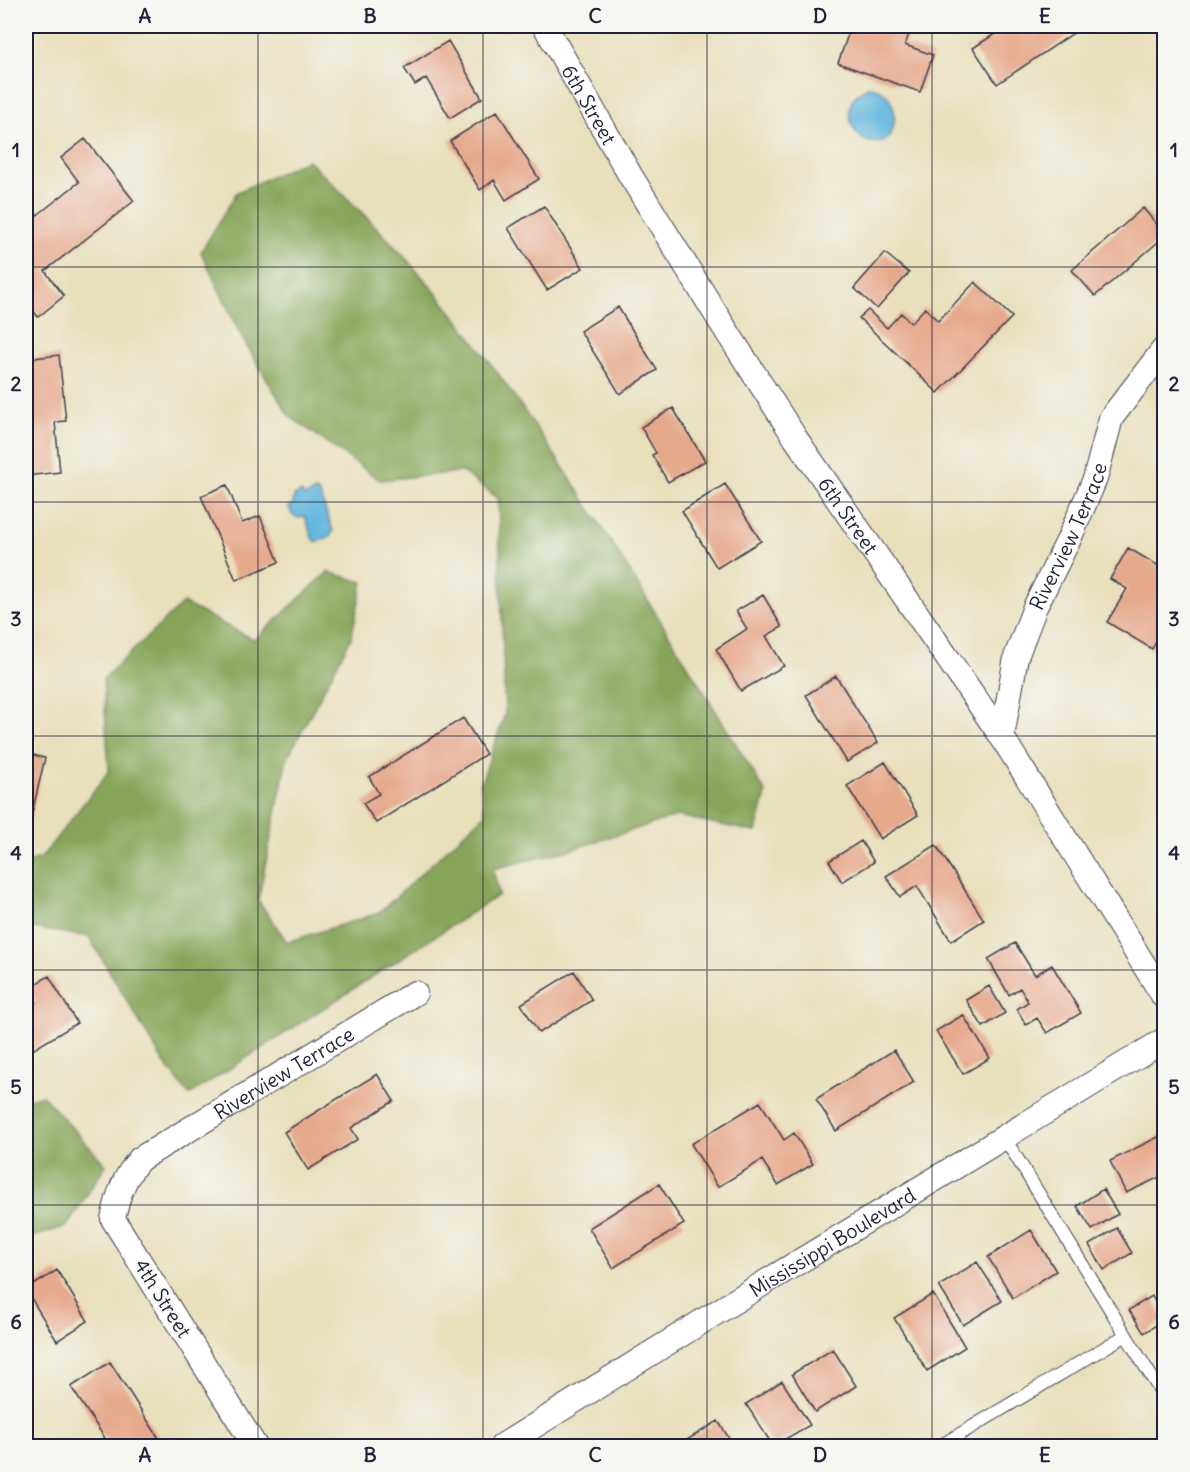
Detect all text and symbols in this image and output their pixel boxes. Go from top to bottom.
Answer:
text: A [139,3,152,28]
text: B [363,3,377,28]
text: C [588,3,602,28]
text: D [813,3,827,28]
text: E [1039,3,1051,28]
street label: 6th Street [557,60,622,149]
text: 1 [12,137,20,162]
text: 1 [1170,137,1178,162]
text: 2 [11,371,22,396]
text: 2 [1169,371,1180,396]
street label: Riverview Terrace [1023,460,1111,614]
street label: 6th Street [813,472,884,559]
text: 3 [10,606,22,631]
text: 3 [1168,606,1180,631]
text: 4 [10,840,22,865]
text: 4 [1168,840,1180,865]
street label: Riverview Terrace [209,1021,358,1124]
text: 5 [10,1074,22,1099]
text: 5 [1168,1074,1180,1099]
street label: Mississippi Boulevard [744,1182,920,1302]
street label: 4th Street [129,1254,197,1342]
text: 6 [10,1309,22,1334]
text: 6 [1168,1309,1180,1334]
text: A [139,1442,152,1467]
text: B [363,1442,377,1467]
text: C [588,1442,602,1467]
text: D [813,1442,827,1467]
text: E [1039,1442,1051,1467]

